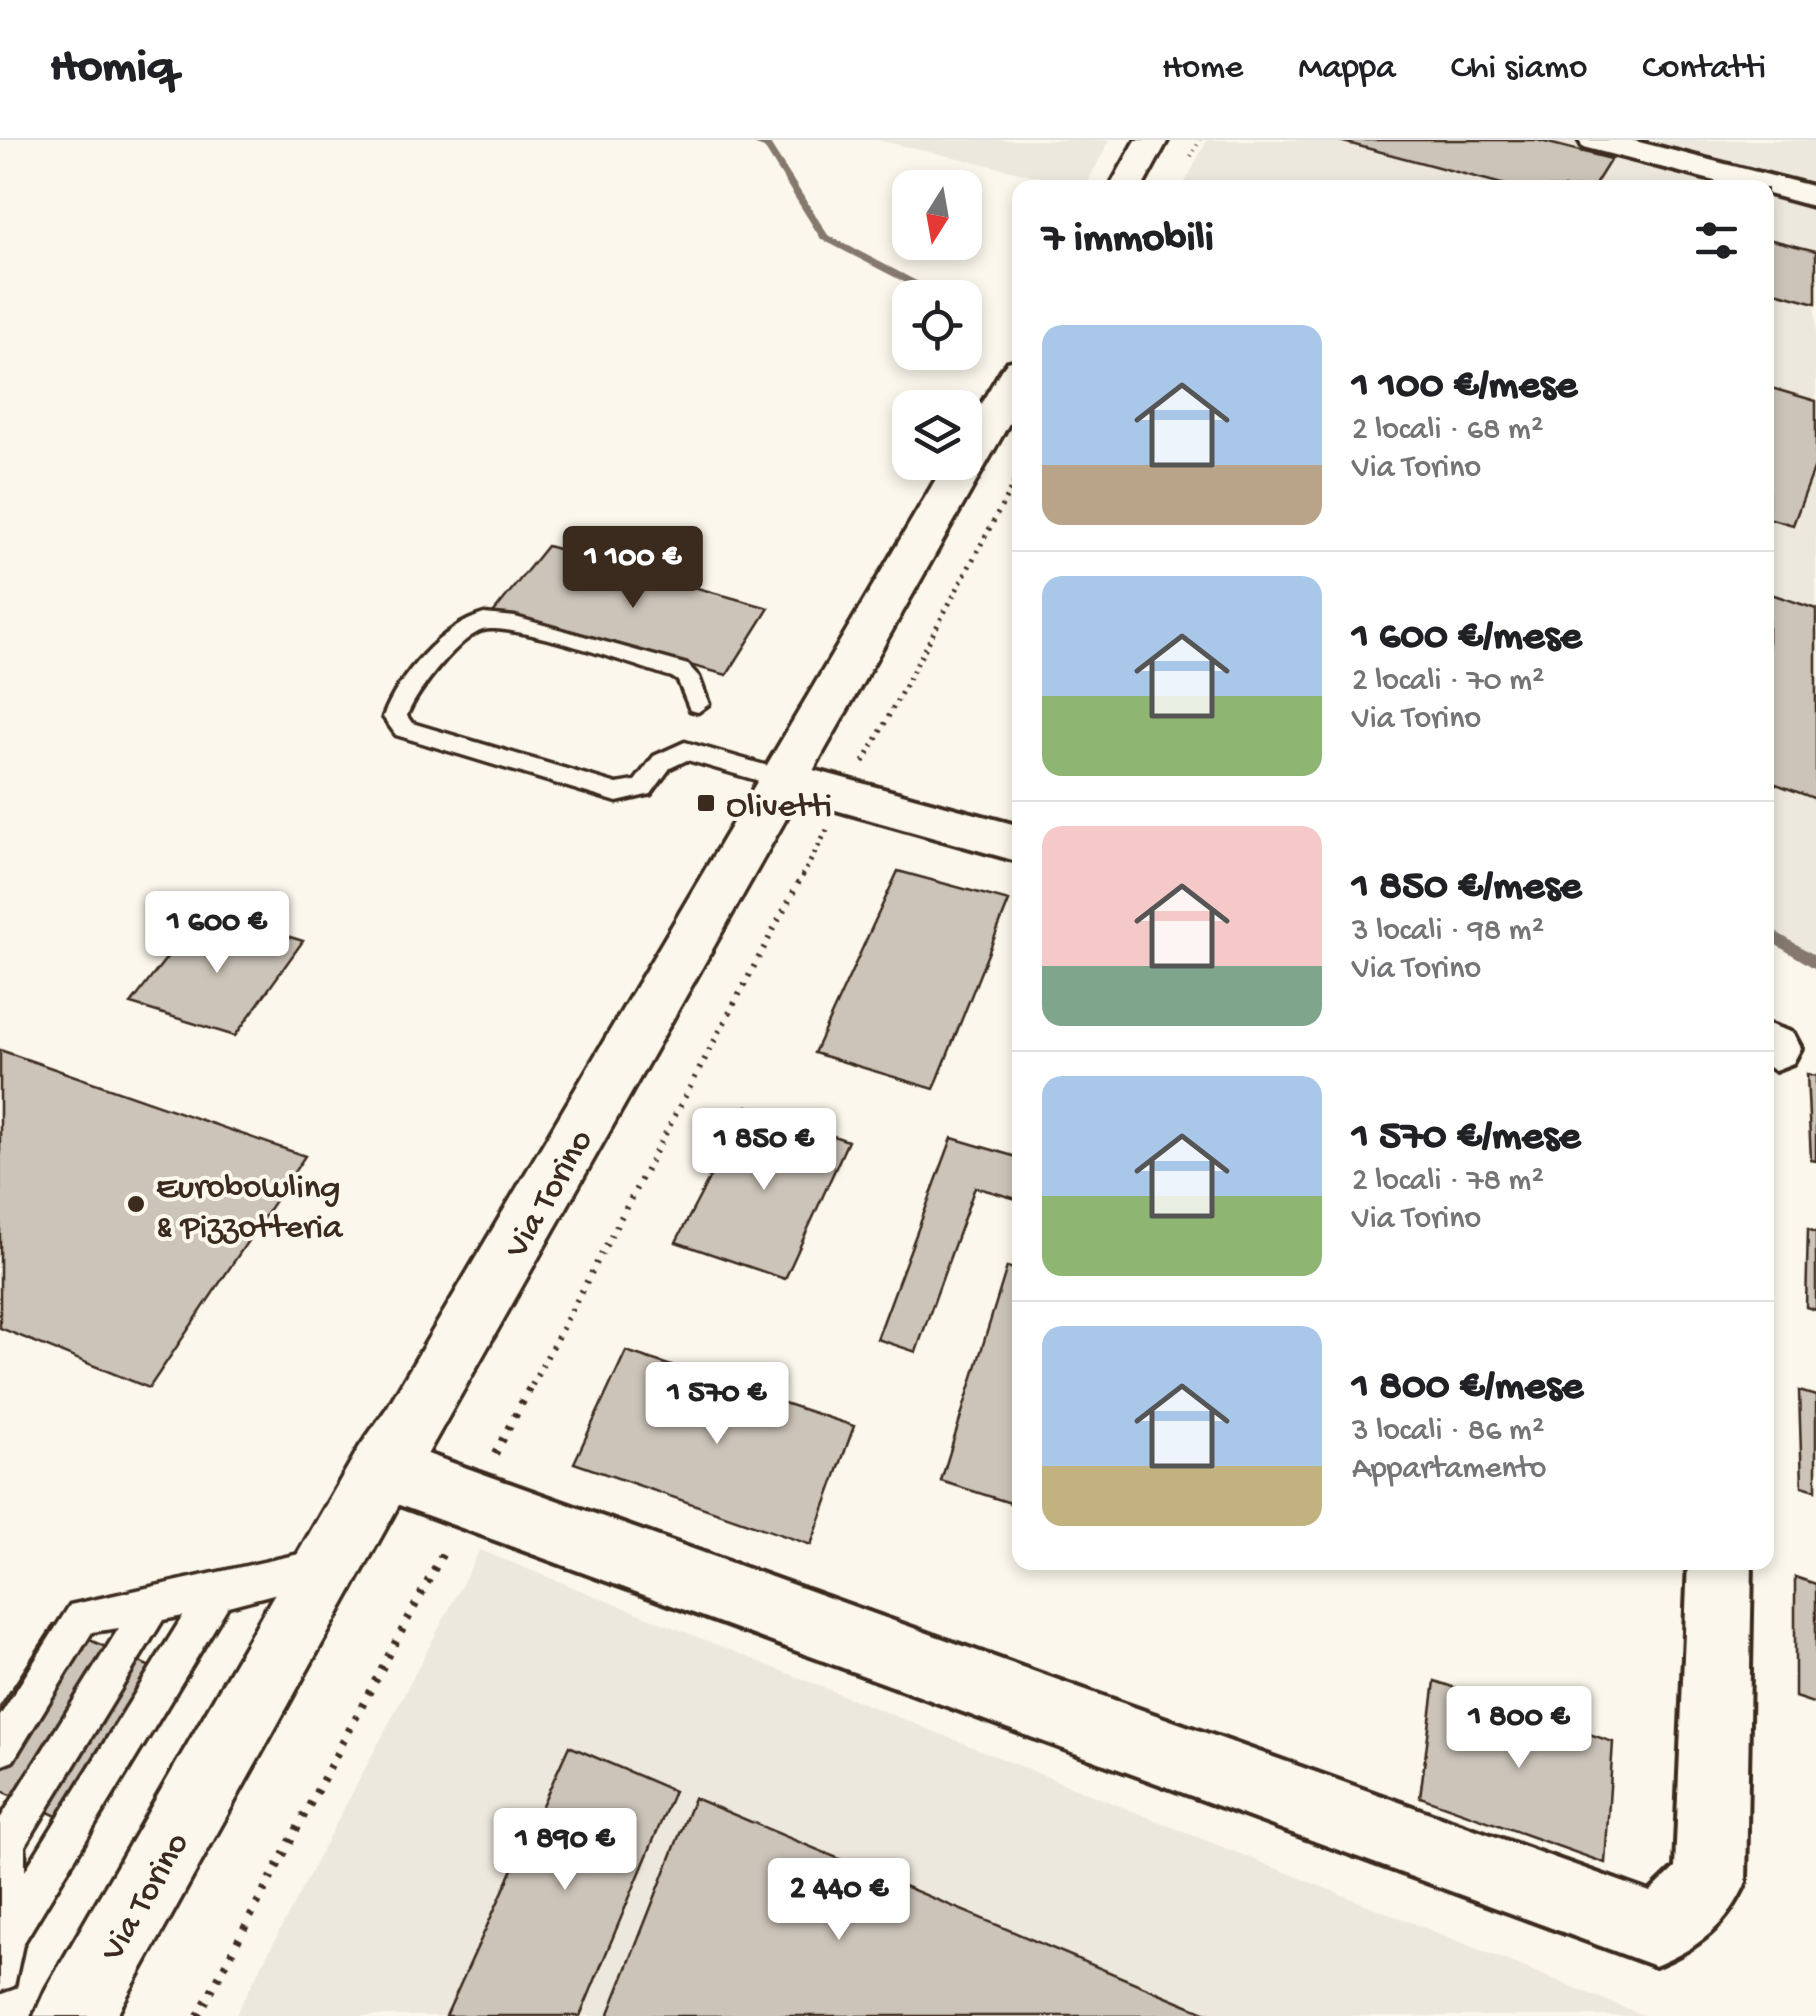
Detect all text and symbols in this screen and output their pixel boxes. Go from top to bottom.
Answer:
text: Homiq [50,41,176,98]
text: Home [1162,49,1243,90]
text: Mappa [1298,49,1396,90]
text: Chi siamo [1451,49,1587,90]
text: Contatti [1642,49,1766,90]
north arrow [892,170,982,260]
map controls [892,170,982,480]
icon: filters [1689,213,1744,268]
text: 7 immobili [1042,216,1214,265]
button: locate [892,280,982,370]
text: 1 100 €/mese [1352,363,1577,412]
icon: home [1122,365,1242,485]
button: layers [892,390,982,480]
text: 2 locali · 68 m² [1352,412,1543,450]
text: Via Torino [1352,450,1481,488]
pin: 1 100 € [541,526,725,611]
text: 1 100 € [585,539,681,577]
text: 1 600 €/mese [1352,614,1582,663]
icon: home [1122,616,1242,736]
text: 2 locali · 70 m² [1352,663,1545,701]
text: Via Torino [1352,701,1481,739]
place label: Olivetti [726,788,832,829]
marker: Olivetti [695,792,717,814]
text: 1 850 €/mese [1352,864,1582,913]
icon: home [1122,866,1242,986]
pin: 1 600 € [125,891,309,976]
text: 1 600 € [167,904,267,942]
text: 3 locali · 98 m² [1352,913,1544,951]
text: Via Torino [1352,951,1481,989]
pin: 1 850 € [672,1108,856,1193]
text: 1 570 €/mese [1352,1114,1580,1163]
icon: home [1122,1116,1242,1236]
text: 1 850 € [714,1121,814,1159]
street label: Via Torino [497,1123,604,1267]
text: 2 locali · 78 m² [1352,1163,1544,1201]
place label: Eurobowling & Pizzotteria [156,1169,344,1250]
marker: Eurobowling & Pizzotteria [125,1193,147,1215]
text: Via Torino [1352,1201,1481,1239]
pin: 1 570 € [625,1362,809,1447]
text: 1 800 €/mese [1352,1364,1583,1413]
icon: home [1122,1366,1242,1486]
text: 1 570 € [668,1375,766,1413]
text: 3 locali · 86 m² [1352,1413,1544,1451]
text: Appartamento [1352,1451,1546,1489]
pin: 1 800 € [1427,1686,1611,1771]
text: 1 800 € [1469,1699,1570,1737]
pin: 1 890 € [473,1808,657,1893]
text: 1 890 € [516,1821,614,1859]
street label: Via Torino [93,1826,200,1970]
pin: 2 440 € [747,1858,931,1943]
text: 2 440 € [790,1871,888,1909]

